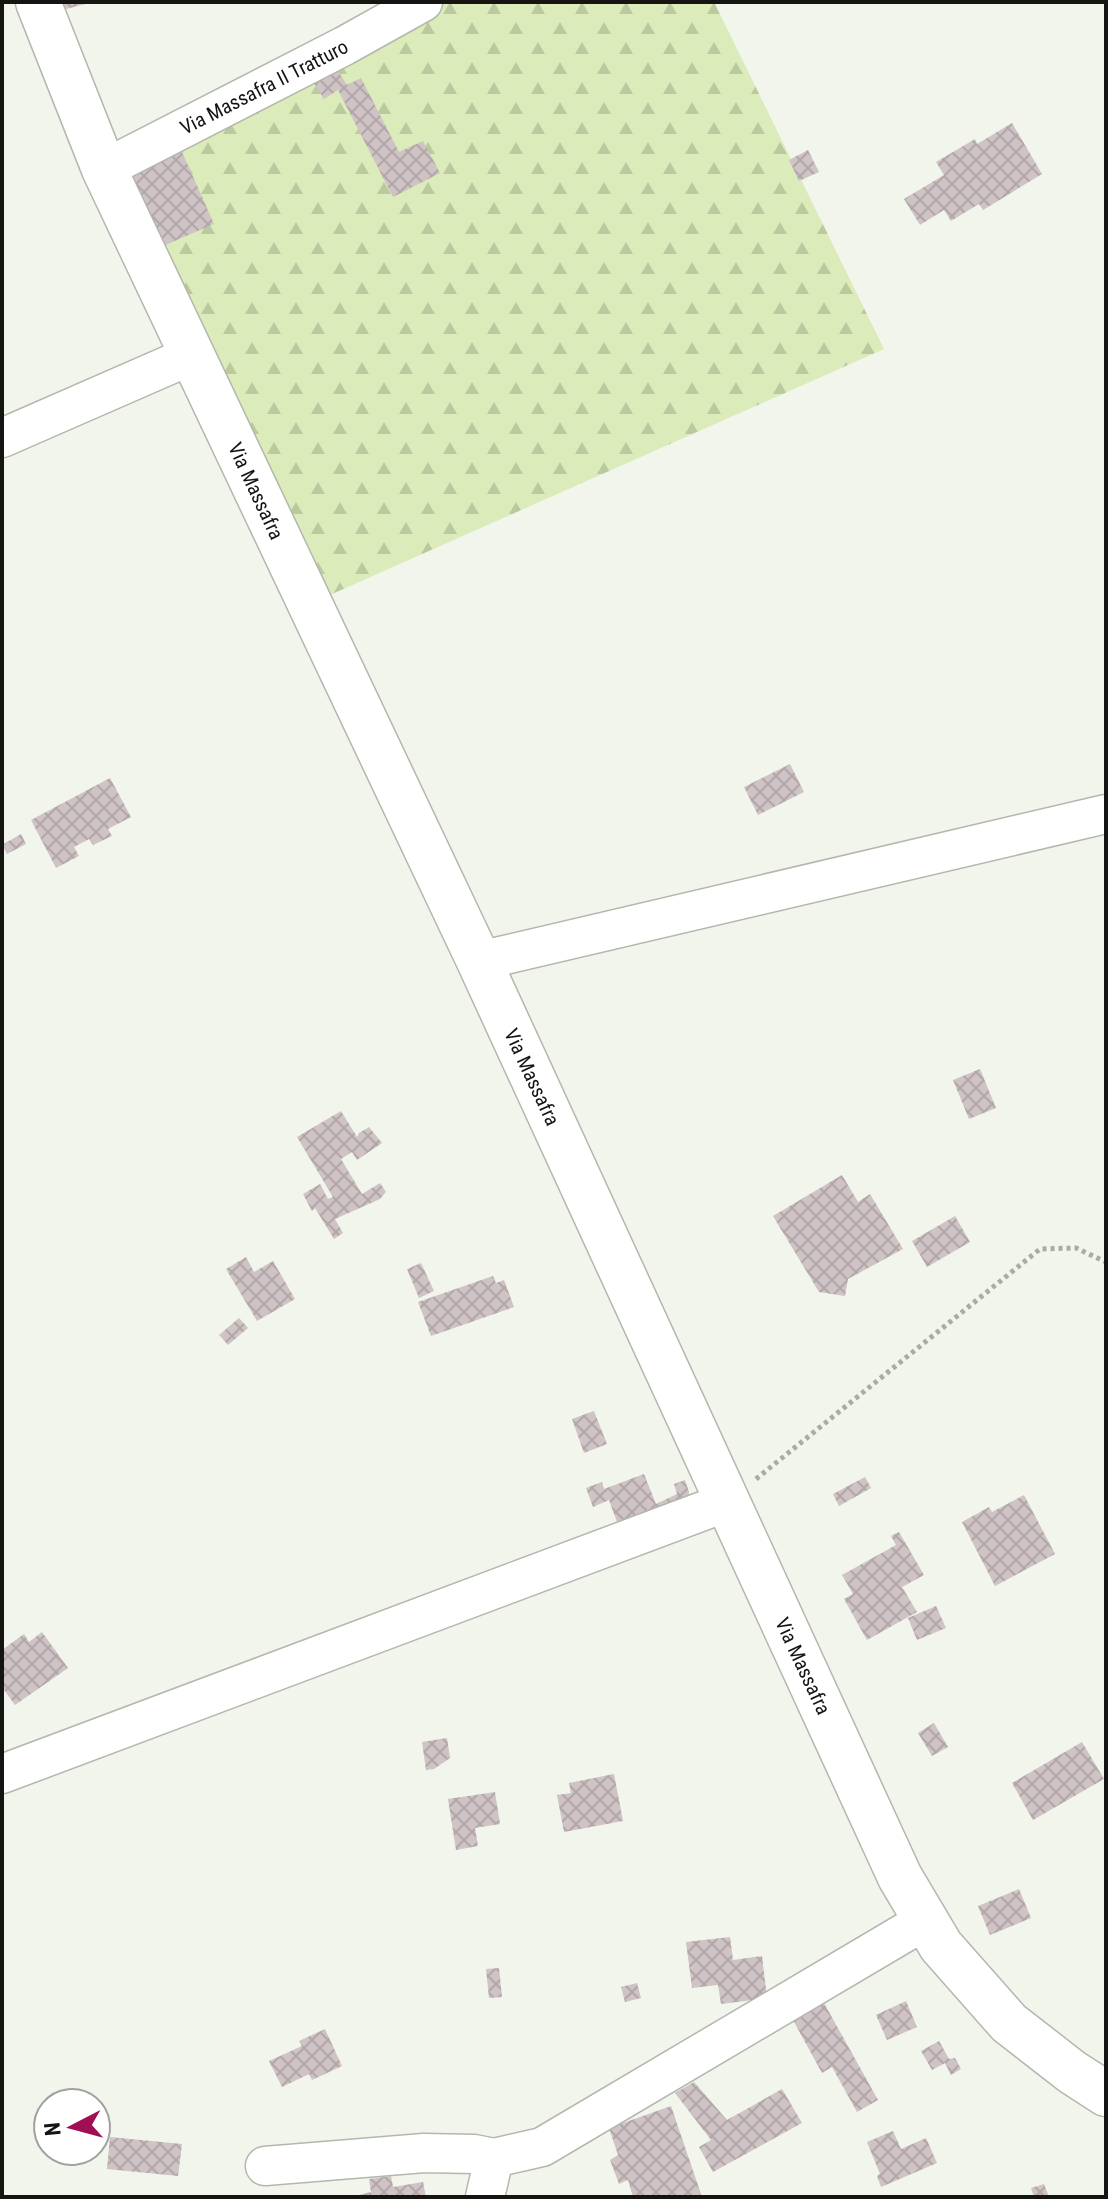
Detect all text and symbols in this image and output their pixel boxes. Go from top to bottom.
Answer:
street label: Via Massafra II Tratturo [176,34,352,140]
street label: Via Massafra [223,439,289,543]
street label: Via Massafra [499,1025,565,1129]
street label: Via Massafra [770,1614,836,1718]
north arrow [32,2087,112,2167]
text: N [39,2121,66,2137]

